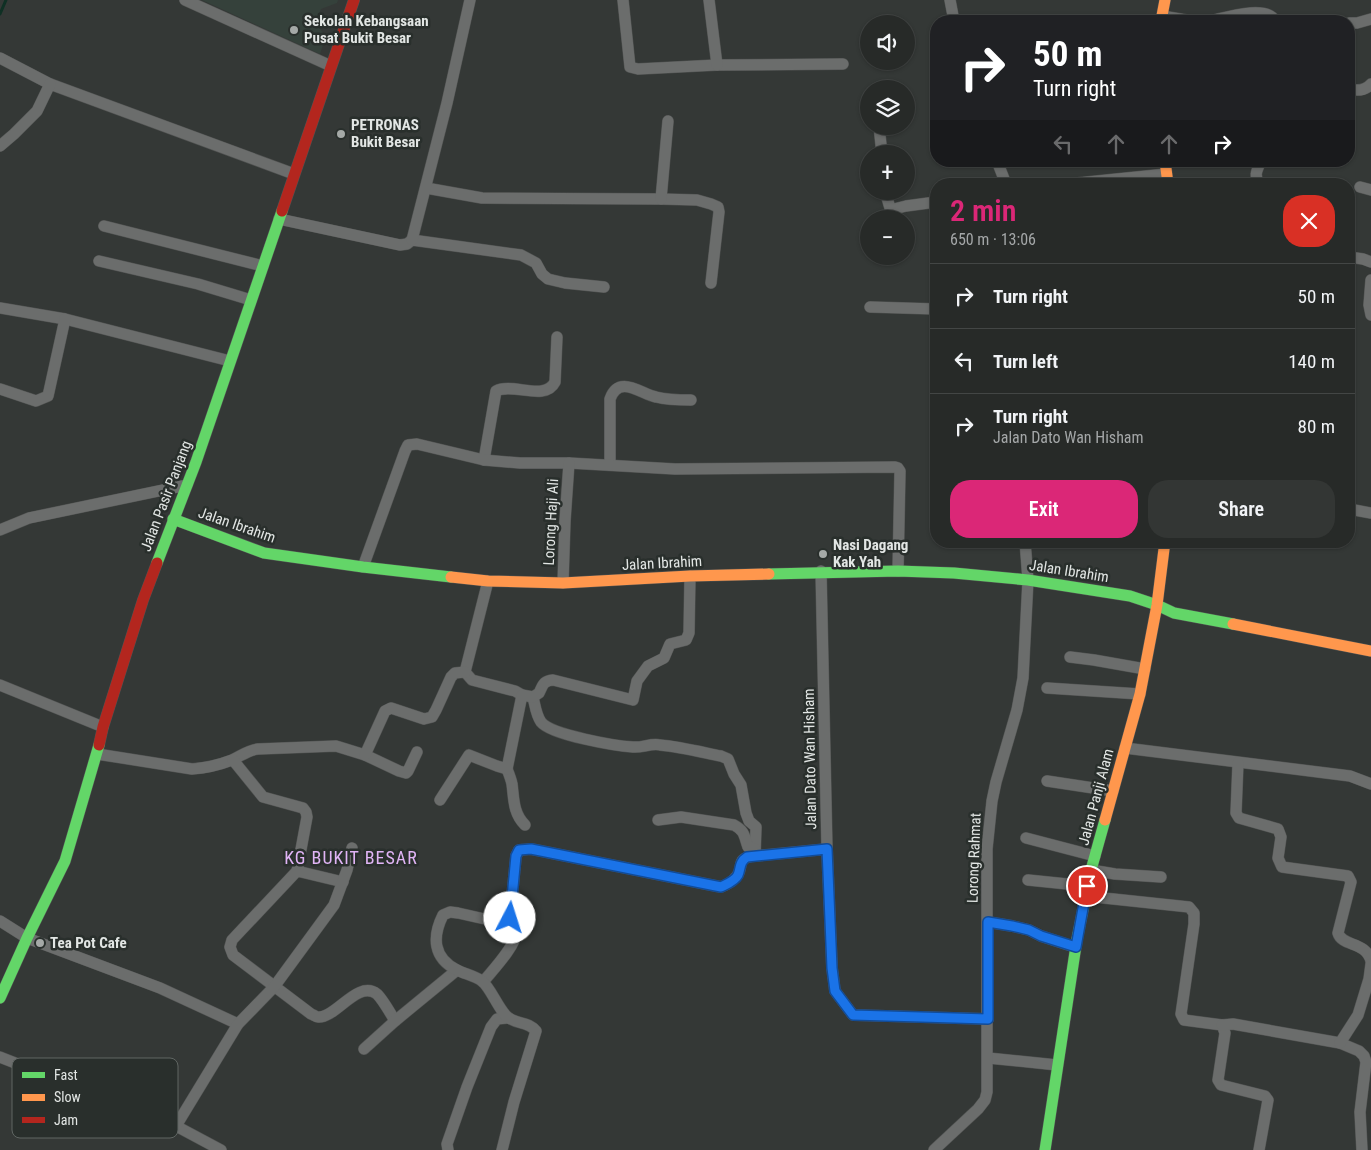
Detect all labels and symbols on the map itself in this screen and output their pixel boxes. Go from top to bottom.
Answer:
place label: Sekolah Kebangsaan Pusat Bukit Besar [304,12,429,47]
marker: Sekolah Kebangsaan Pusat Bukit Besar [288,24,300,36]
place label: PETRONAS Bukit Besar [351,116,420,151]
marker: PETRONAS Bukit Besar [335,128,347,140]
street label: Jalan Pasir Panjang [137,438,195,554]
street label: Lorong Haji Ali [540,478,562,566]
street label: Jalan Ibrahim [196,503,278,547]
place label: Nasi Dagang Kak Yah [833,536,908,571]
marker: Nasi Dagang Kak Yah [817,548,829,560]
street label: Jalan Ibrahim [621,552,703,574]
street label: Jalan Ibrahim [1028,556,1110,586]
street label: Jalan Dato Wan Hisham [800,688,820,830]
street label: Jalan Panji Alam [1074,747,1118,847]
street label: Lorong Rahmat [963,813,985,903]
district label: KG BUKIT BESAR [284,847,418,868]
pin [1066,865,1108,907]
position arrow [483,891,535,943]
place label: Tea Pot Cafe [50,934,127,952]
marker: Tea Pot Cafe [34,937,46,949]
legend [12,1058,178,1138]
text: Fast [54,1067,78,1083]
text: Slow [54,1089,81,1105]
text: Jam [54,1112,78,1128]

